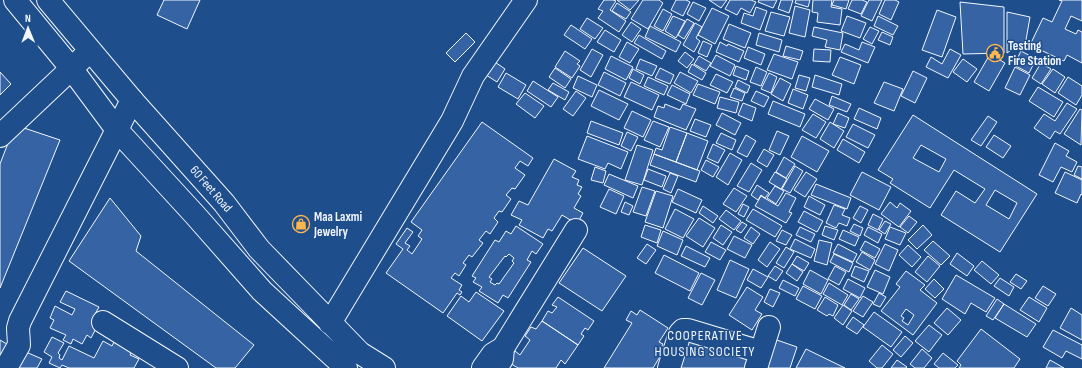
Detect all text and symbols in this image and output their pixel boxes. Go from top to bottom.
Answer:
north arrow [8,8,48,48]
text: N [25,12,31,25]
place label: Testing Fire Station [1008,38,1062,69]
public building icon: Testing Fire Station [985,43,1005,63]
street label: 60 Feet Road [186,162,236,216]
place label: Maa Laxmi Jewelry [313,209,362,240]
shop icon: Maa Laxmi Jewelry [291,214,311,234]
district label: COOPERATIVE HOUSING SOCIETY [655,327,755,360]

